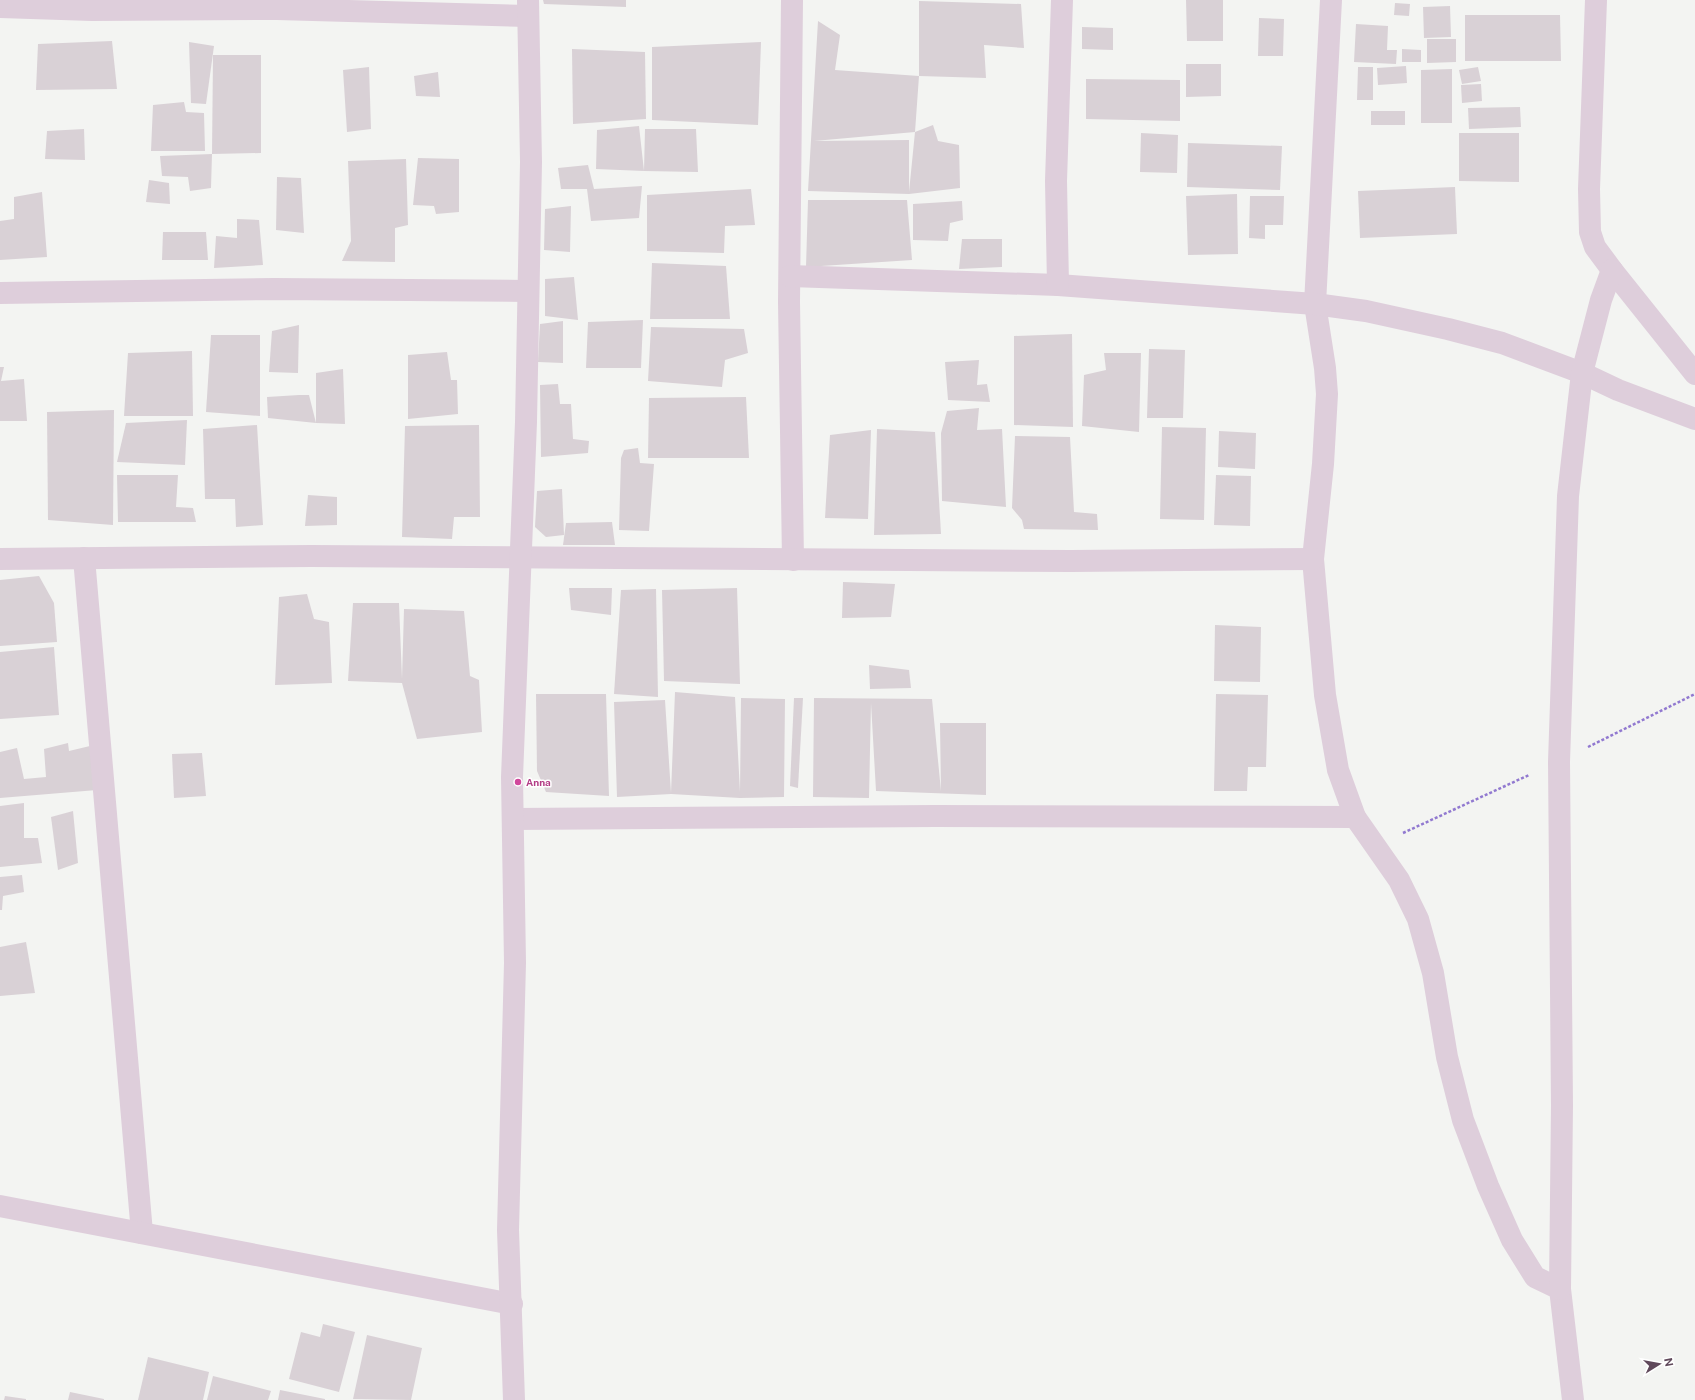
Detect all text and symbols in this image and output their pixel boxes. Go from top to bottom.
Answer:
place label: Anna [526,776,551,788]
marker: Anna [513,777,523,787]
north arrow [1639,1344,1679,1384]
text: N [1662,1357,1676,1367]

